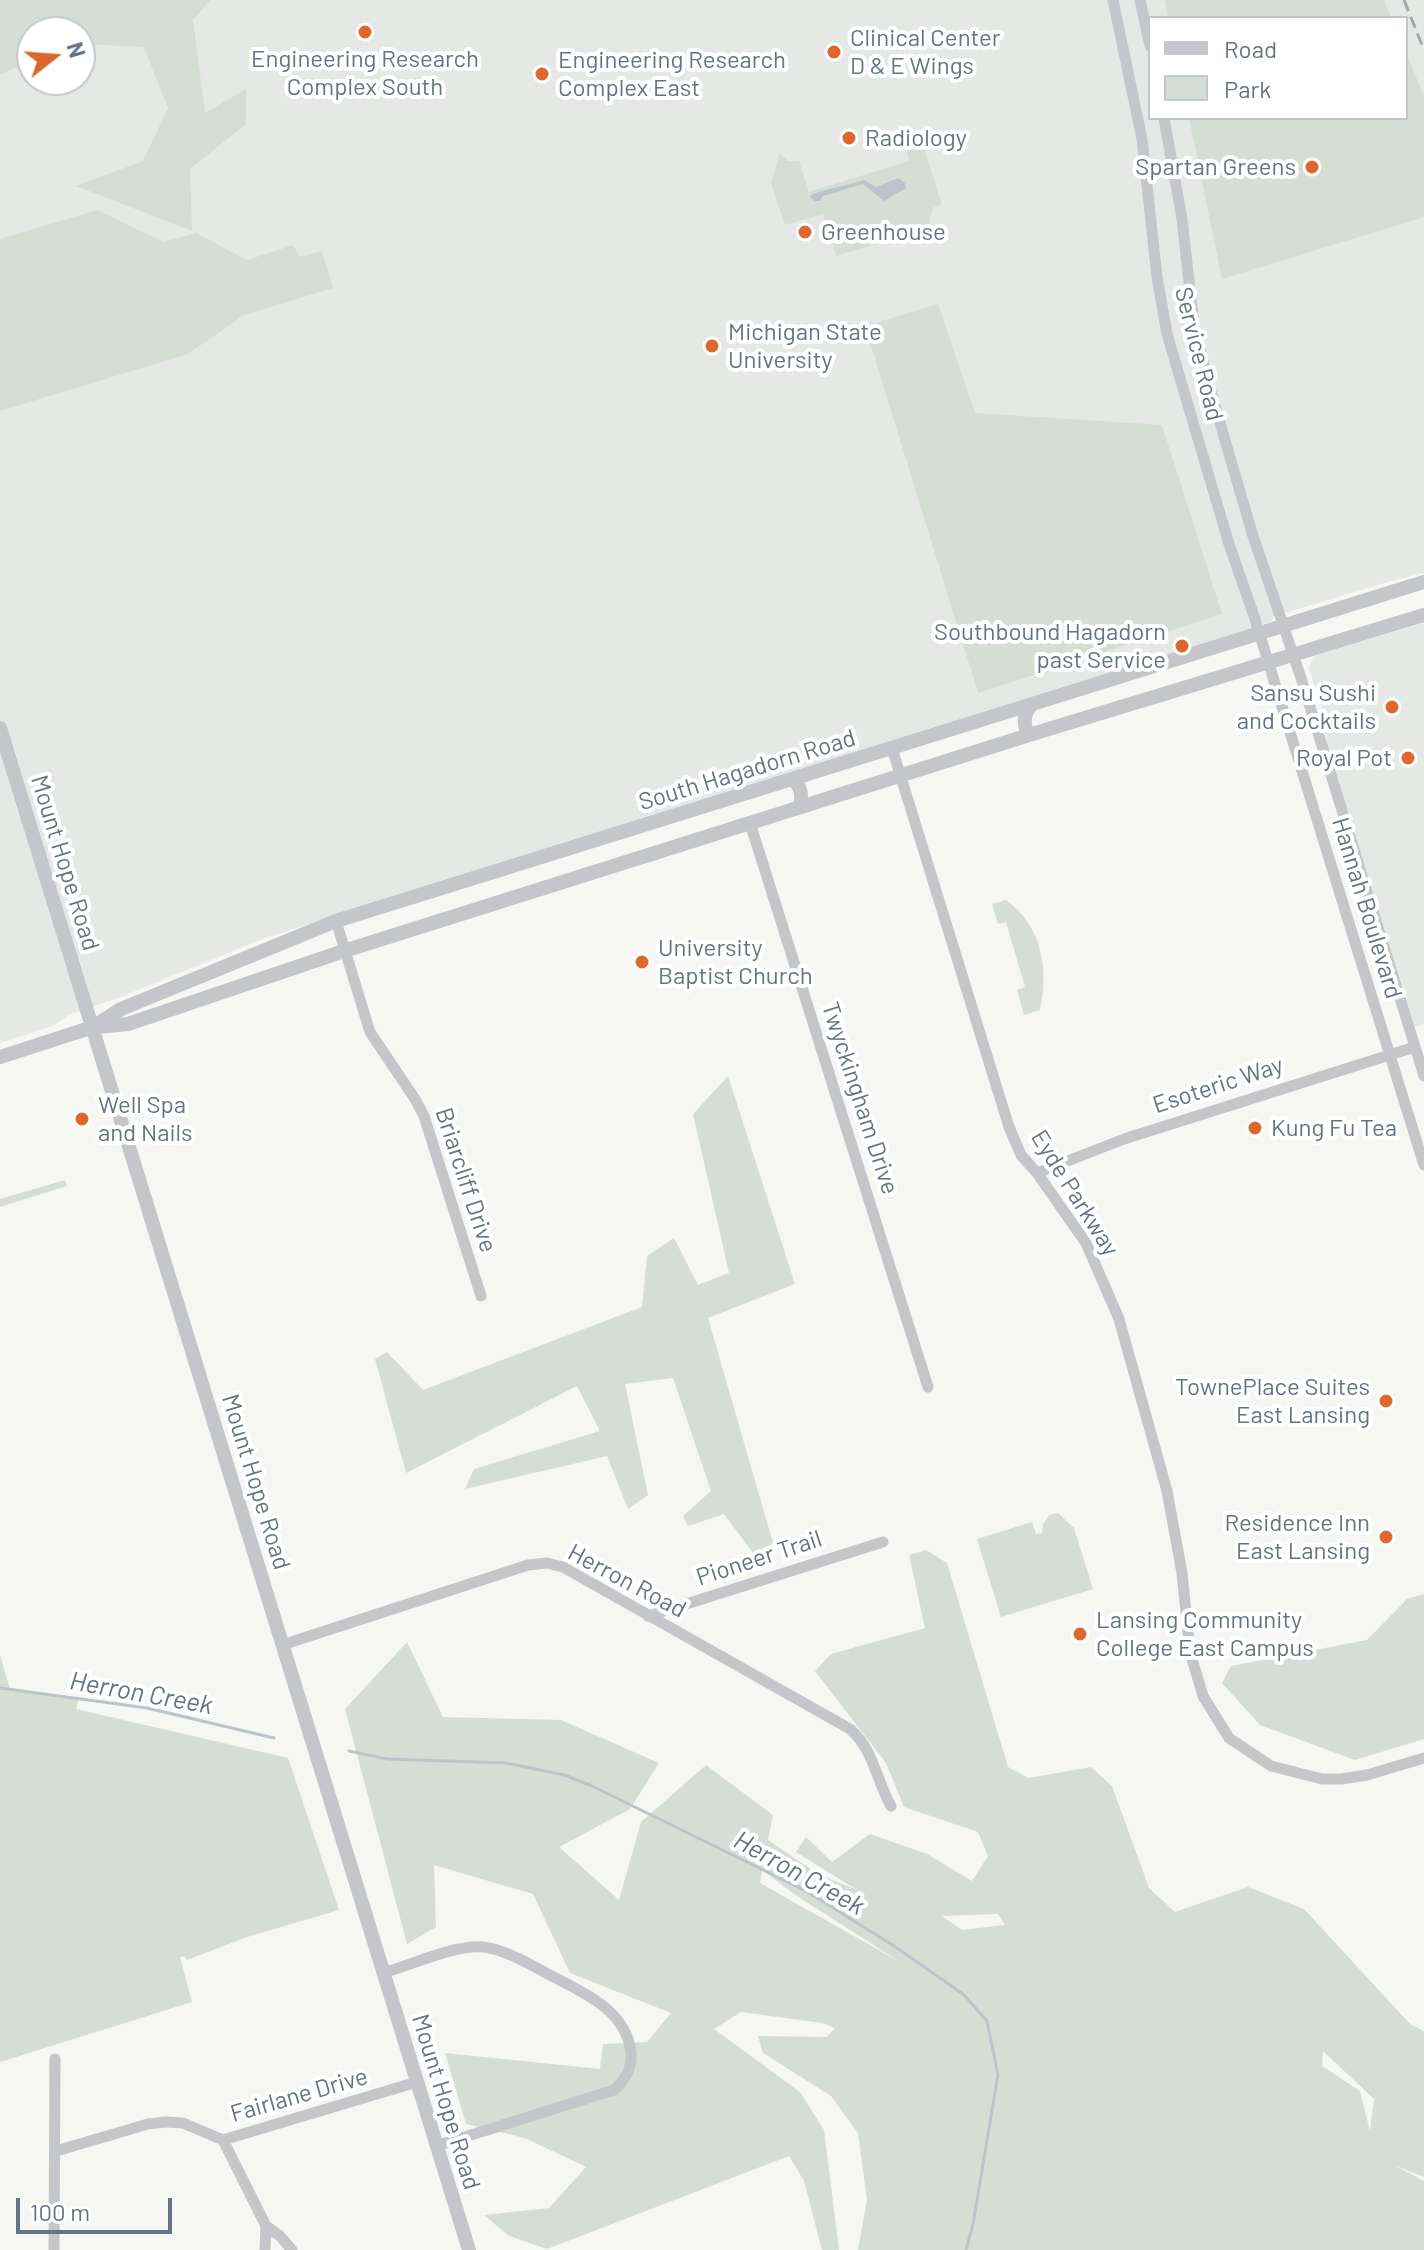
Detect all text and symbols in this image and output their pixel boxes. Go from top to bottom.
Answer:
north arrow [16,16,96,96]
legend [1148,16,1408,120]
marker: Engineering Research Complex South [356,23,374,41]
place label: Clinical Center D & E Wings [850,24,1001,80]
text: Road [1224,34,1277,63]
text: N [62,39,92,60]
marker: Clinical Center D & E Wings [825,43,843,61]
place label: Engineering Research Complex South [251,45,479,101]
place label: Engineering Research Complex East [558,46,786,102]
marker: Engineering Research Complex East [533,65,551,83]
text: Park [1224,74,1271,103]
place label: Radiology [865,124,967,152]
marker: Radiology [840,129,858,147]
place label: Spartan Greens [1135,153,1296,181]
marker: Spartan Greens [1303,158,1321,176]
place label: Greenhouse [821,218,946,246]
marker: Greenhouse [796,223,814,241]
street label: Service Road [1168,284,1230,424]
place label: Michigan State University [728,318,882,374]
marker: Michigan State University [703,337,721,355]
place label: Southbound Hagadorn past Service [934,618,1166,674]
marker: Southbound Hagadorn past Service [1173,637,1191,655]
place label: Sansu Sushi and Cocktails [1237,679,1376,735]
marker: Sansu Sushi and Cocktails [1383,698,1401,716]
street label: South Hagadorn Road [635,723,859,817]
place label: Royal Pot [1296,744,1392,772]
marker: Royal Pot [1399,749,1417,767]
street label: Mount Hope Road [25,772,105,954]
street label: Hannah Boulevard [1326,814,1408,1002]
place label: University Baptist Church [658,934,813,990]
marker: University Baptist Church [633,953,651,971]
street label: Twyckingham Drive [815,998,905,1198]
street label: Esoteric Way [1149,1050,1287,1120]
place label: Well Spa and Nails [98,1091,193,1147]
street label: Briarcliff Drive [429,1104,503,1256]
marker: Well Spa and Nails [73,1110,91,1128]
place label: Kung Fu Tea [1271,1114,1397,1142]
marker: Kung Fu Tea [1246,1119,1264,1137]
street label: Eyde Parkway [1025,1125,1125,1261]
place label: TownePlace Suites East Lansing [1175,1373,1370,1429]
street label: Mount Hope Road [216,1391,296,1573]
marker: TownePlace Suites East Lansing [1377,1392,1395,1410]
place label: Residence Inn East Lansing [1224,1509,1370,1565]
street label: Pioneer Trail [693,1524,825,1592]
marker: Residence Inn East Lansing [1377,1528,1395,1546]
street label: Herron Road [563,1538,691,1624]
place label: Lansing Community College East Campus [1096,1606,1314,1662]
marker: Lansing Community College East Campus [1071,1625,1089,1643]
water label: Herron Creek [67,1665,215,1721]
water label: Herron Creek [728,1824,870,1922]
street label: Mount Hope Road [406,2011,486,2193]
street label: Fairlane Drive [227,2062,371,2128]
scale bar [20,2182,176,2232]
text: 100 m [30,2197,90,2226]

